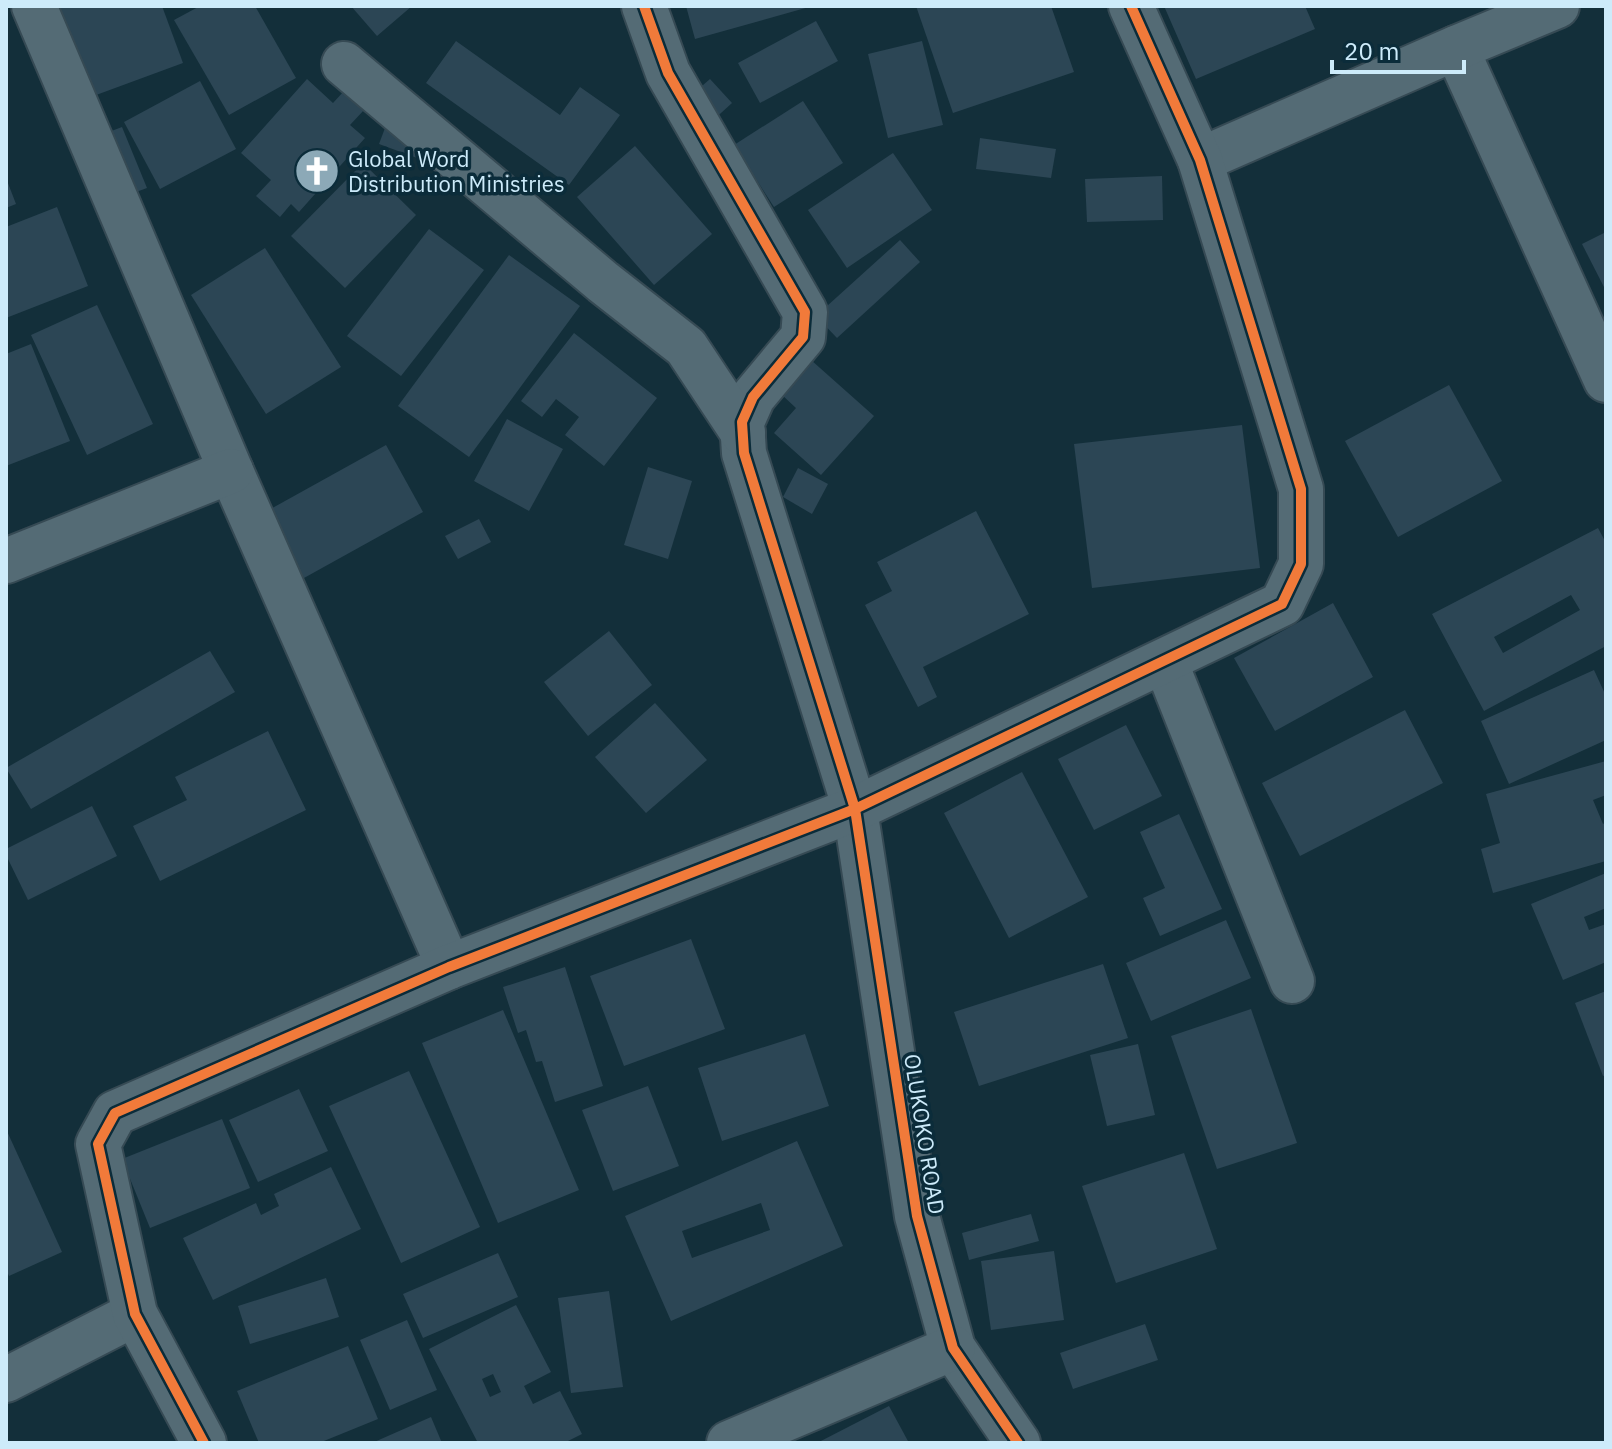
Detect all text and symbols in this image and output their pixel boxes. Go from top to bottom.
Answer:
scale bar [1332,24,1464,74]
text: 20 m [1344,35,1399,67]
place label: Global Word Distribution Ministries [348,144,565,198]
church icon: Global Word Distribution Ministries [293,147,341,195]
street label: OLUKOKO ROAD [898,1052,952,1216]

